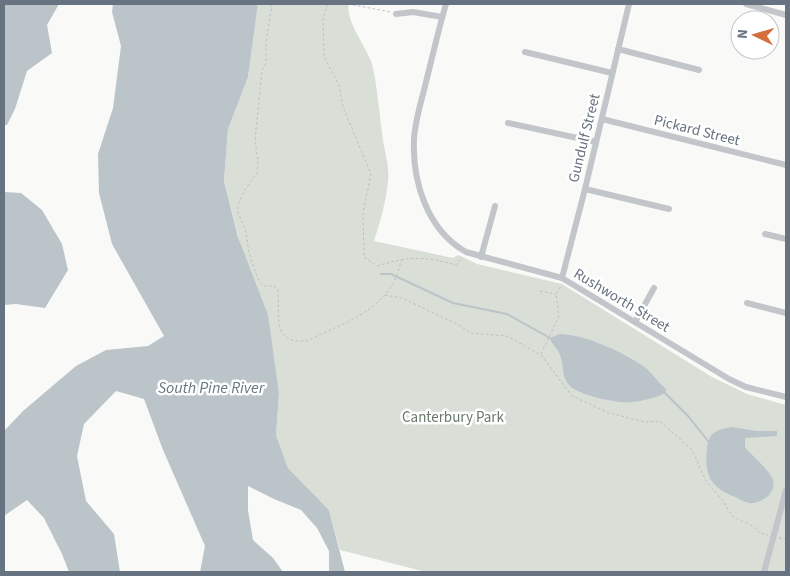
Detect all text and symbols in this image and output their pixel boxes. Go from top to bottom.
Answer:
north arrow [730,10,780,60]
text: N [733,28,753,39]
street label: Gundulf Street [563,91,606,185]
street label: Pickard Street [652,110,742,151]
street label: Rushworth Street [570,263,674,338]
water label: South Pine River [158,377,266,399]
park label: Canterbury Park [402,407,505,428]

